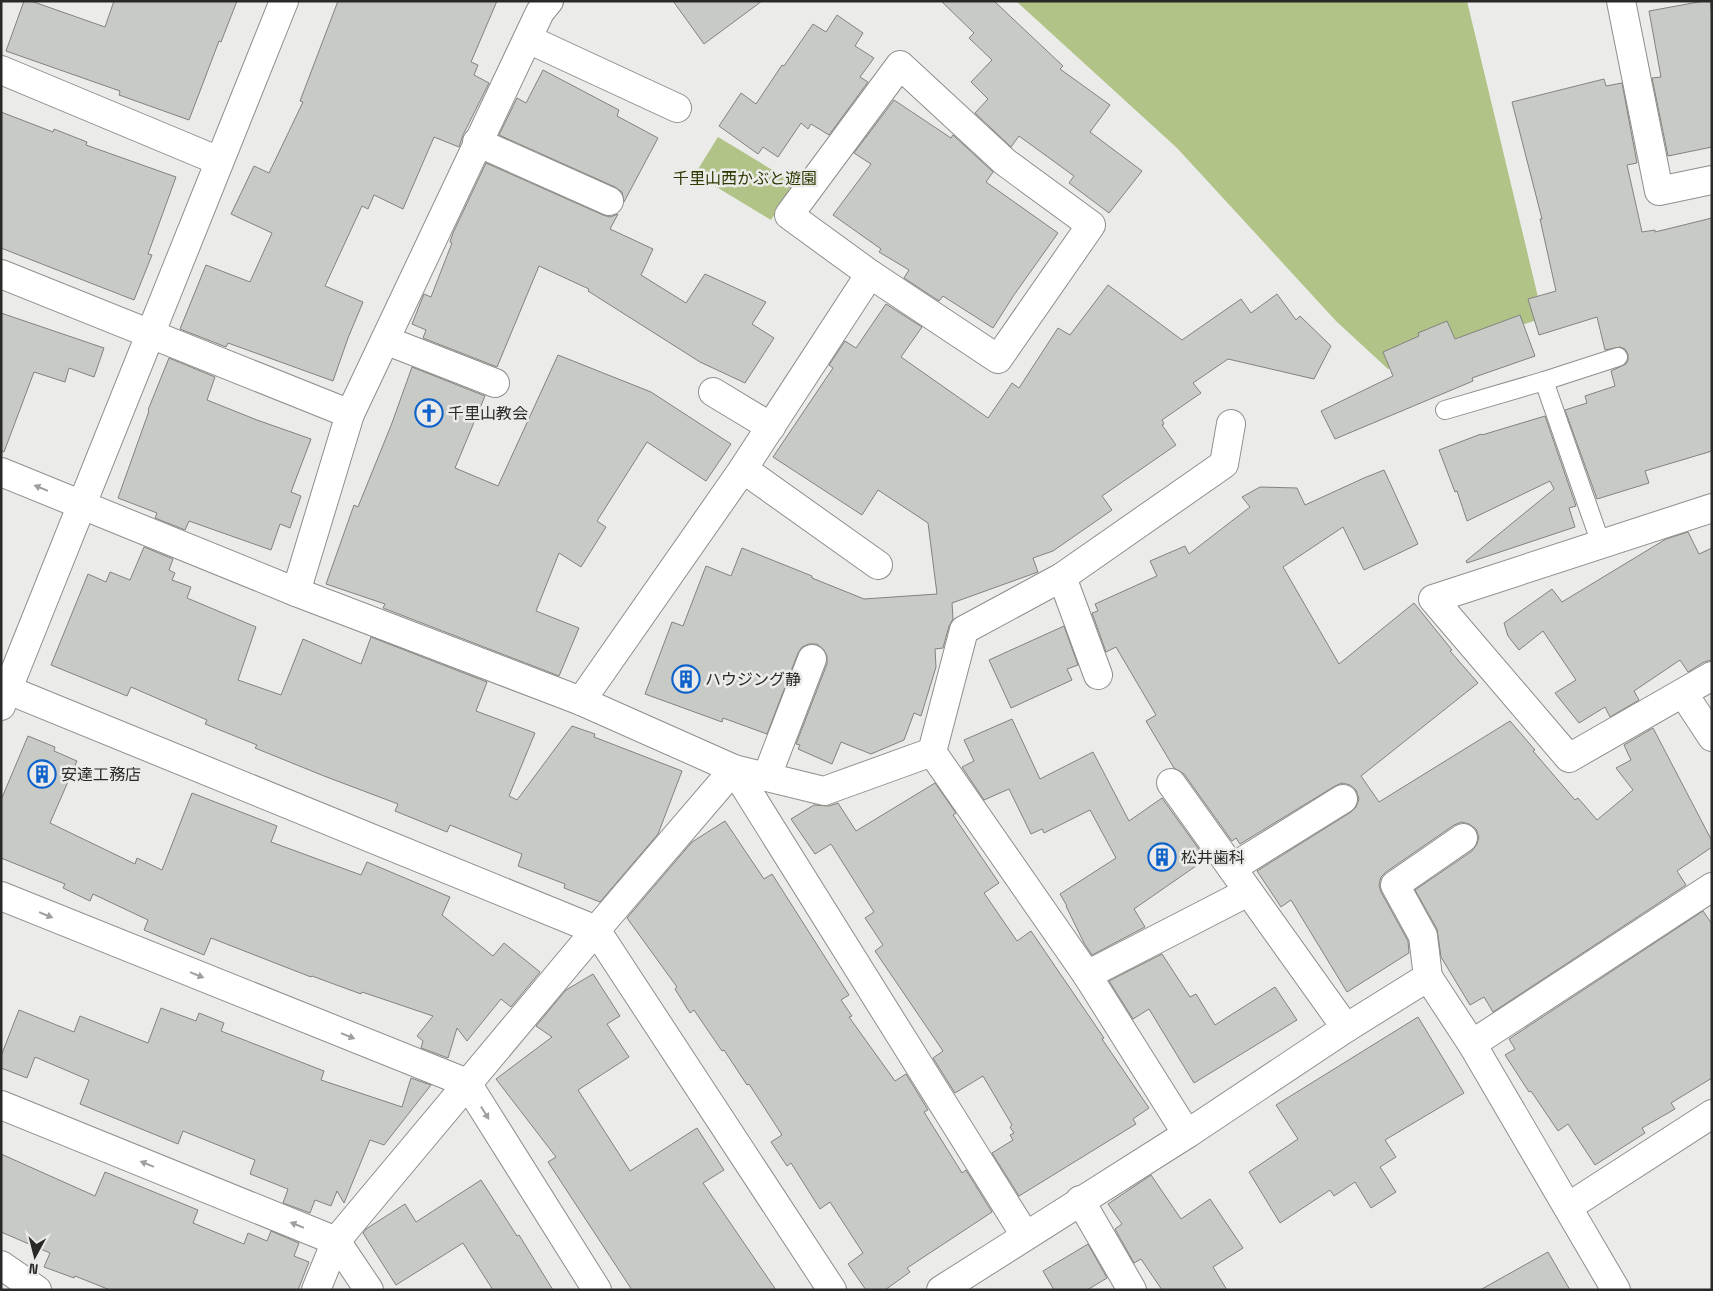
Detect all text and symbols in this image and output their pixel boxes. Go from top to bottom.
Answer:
park label: 千里山西かぶと遊園 [673,168,817,189]
church icon: 千里山教会 [414,398,444,428]
place label: 千里山教会 [448,403,528,424]
one-way arrow [34,484,48,492]
building icon: ハウジング静 [671,664,701,694]
place label: ハウジング静 [705,669,801,690]
building icon: 安達工務店 [27,759,57,789]
place label: 安達工務店 [61,764,141,785]
building icon: 松井歯科 [1147,842,1177,872]
place label: 松井歯科 [1181,847,1245,868]
one-way arrow [39,911,54,919]
one-way arrow [190,971,205,979]
one-way arrow [341,1032,355,1040]
one-way arrow [481,1106,490,1119]
one-way arrow [140,1159,154,1167]
one-way arrow [289,1221,304,1229]
north arrow [10,1231,60,1281]
text: N [28,1259,39,1278]

